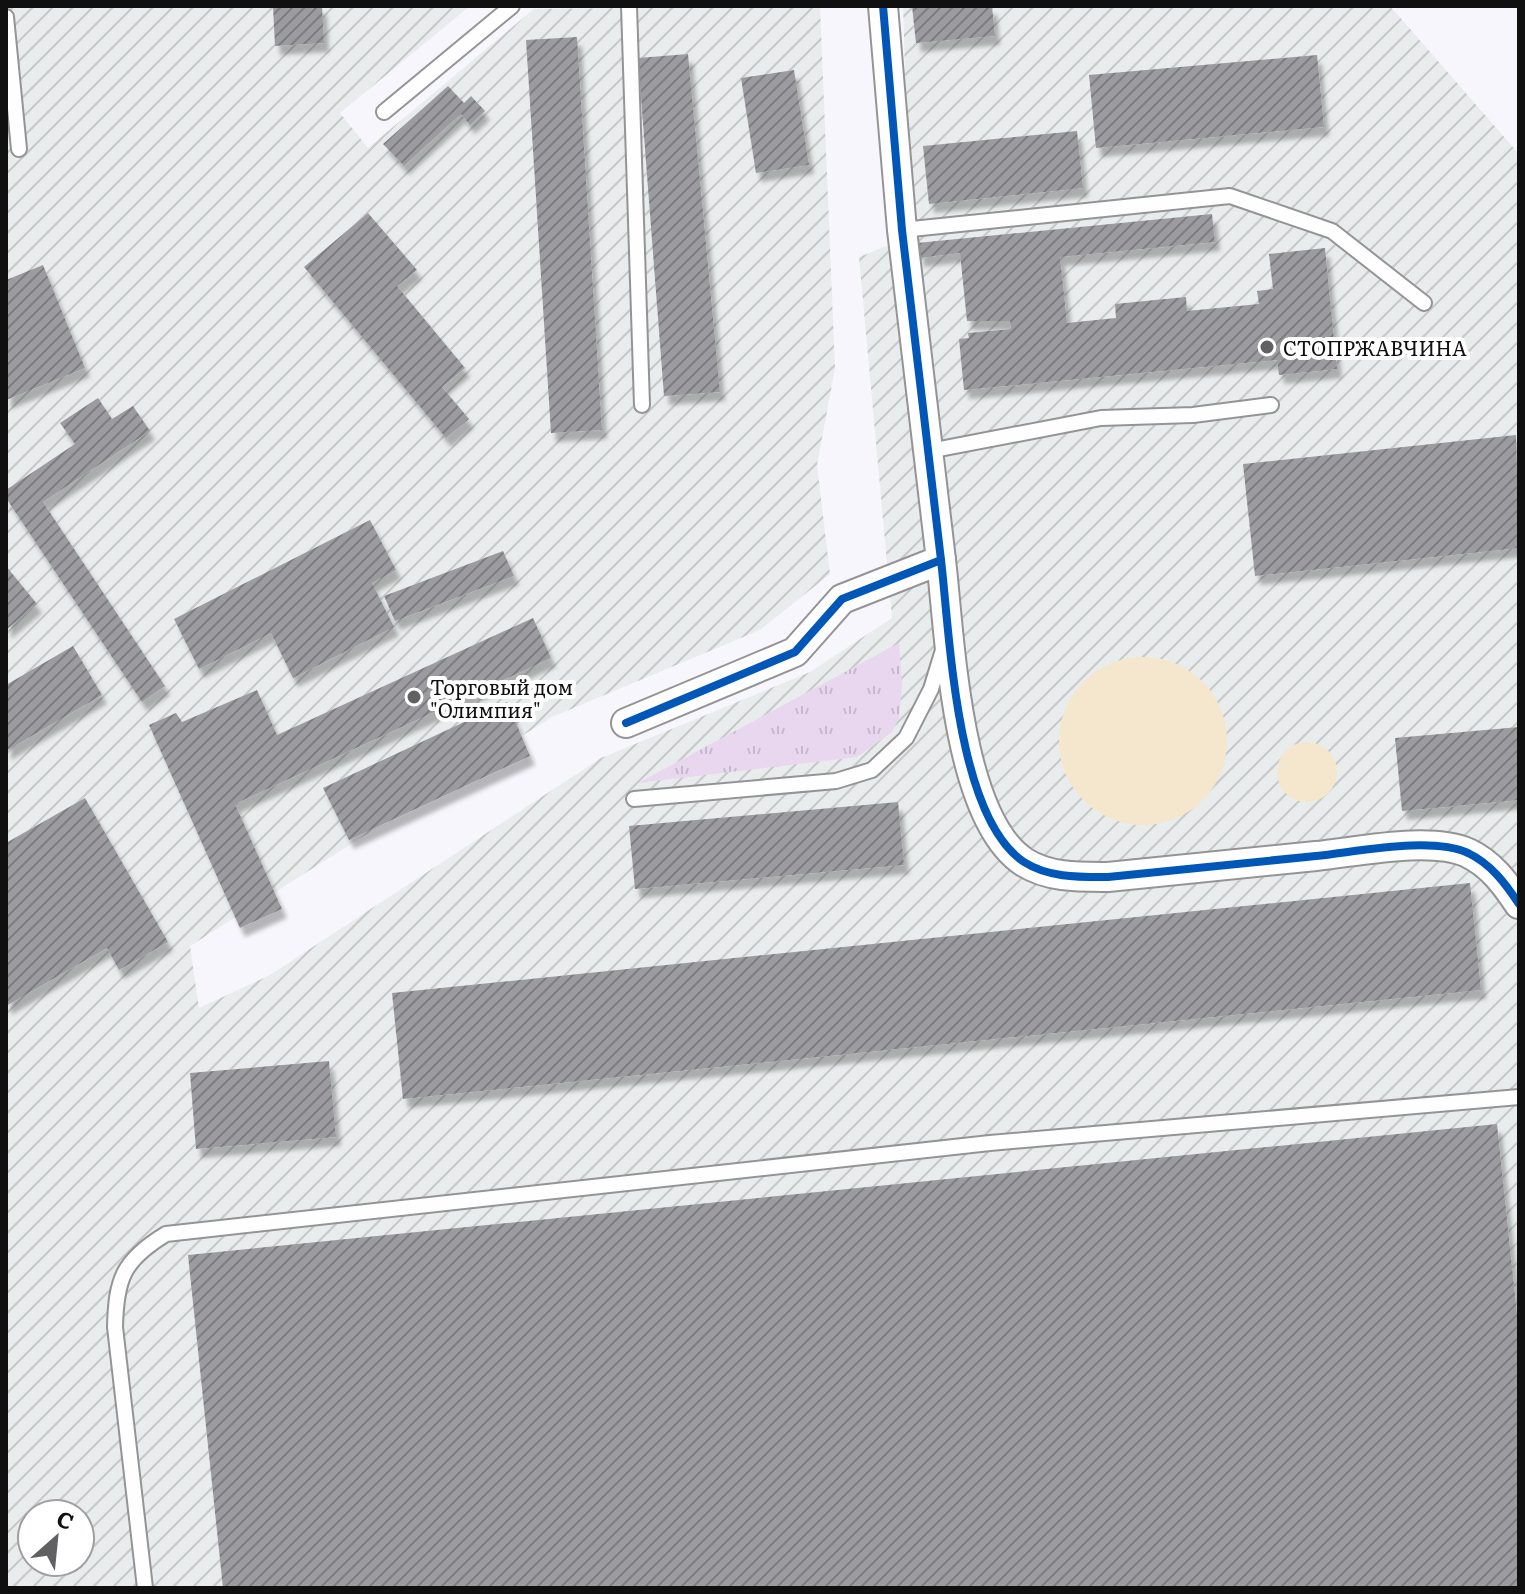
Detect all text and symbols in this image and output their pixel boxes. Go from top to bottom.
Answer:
place label: СТОПРЖАВЧИНА [1283,332,1467,362]
marker: СТОПРЖАВЧИНА [1258,338,1276,356]
place label: Торговый дом "Олимпия" [430,671,573,724]
marker: Торговый дом "Олимпия" [405,688,423,706]
north arrow [16,1498,96,1578]
text: С [51,1501,80,1537]

